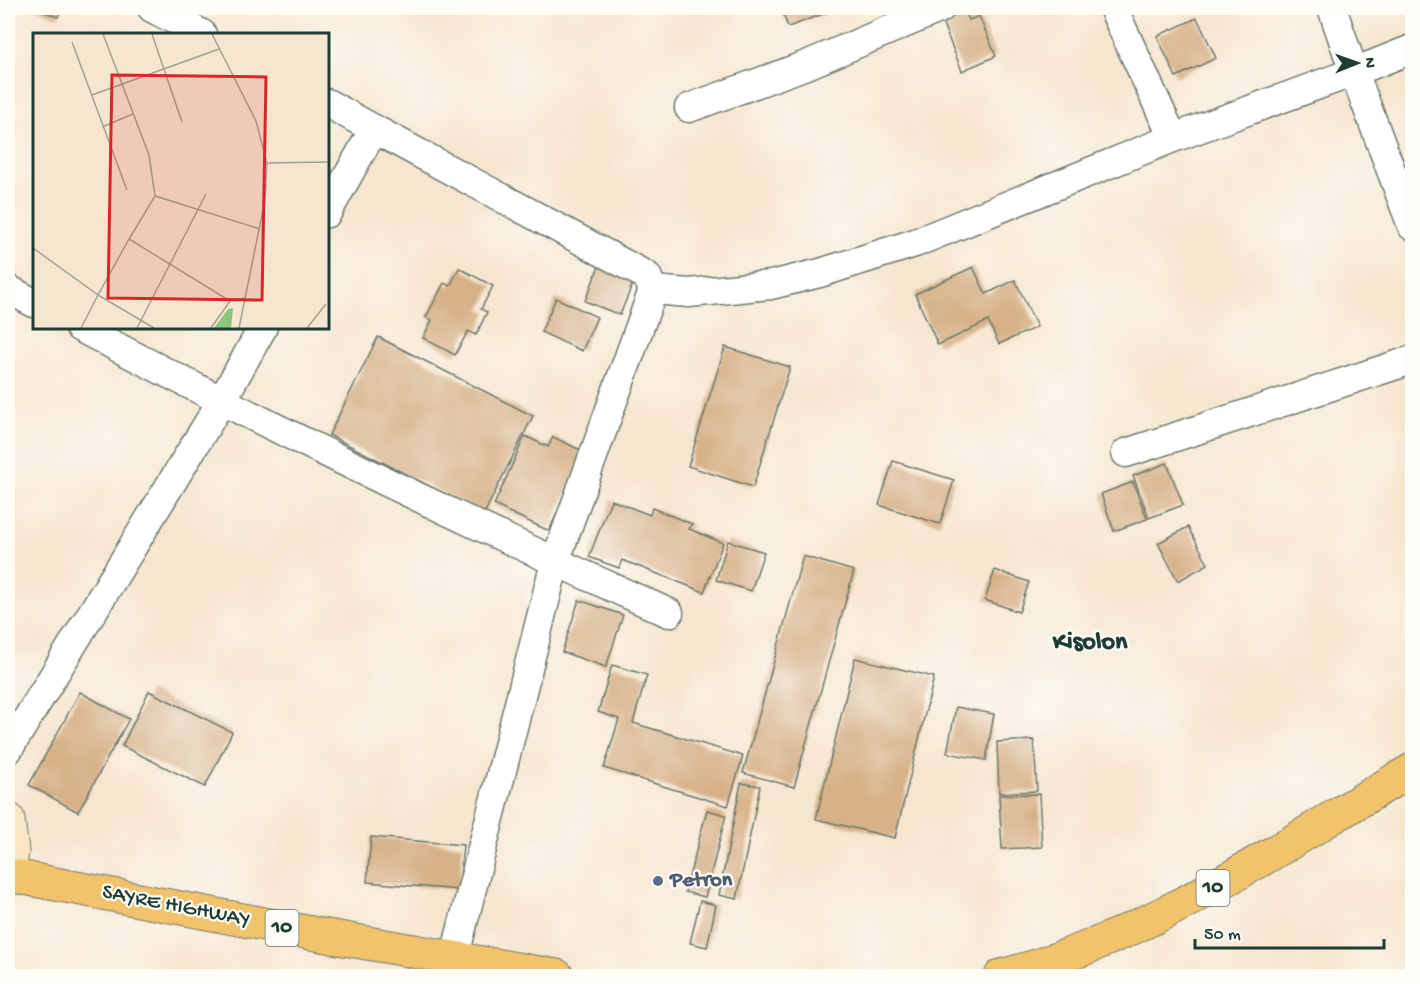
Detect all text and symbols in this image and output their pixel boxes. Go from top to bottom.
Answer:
inset map [33,33,328,328]
north arrow [1327,33,1387,93]
text: N [1359,57,1378,69]
district label: Kisolon [1052,628,1128,659]
place label: Petron [669,868,733,894]
road number: 10 [1196,870,1230,906]
marker: Petron [651,874,665,888]
street label: SAYRE HIGHWAY [100,880,252,934]
road number: 10 [266,910,298,946]
scale bar [1195,912,1384,950]
text: 50 m [1204,925,1241,946]

